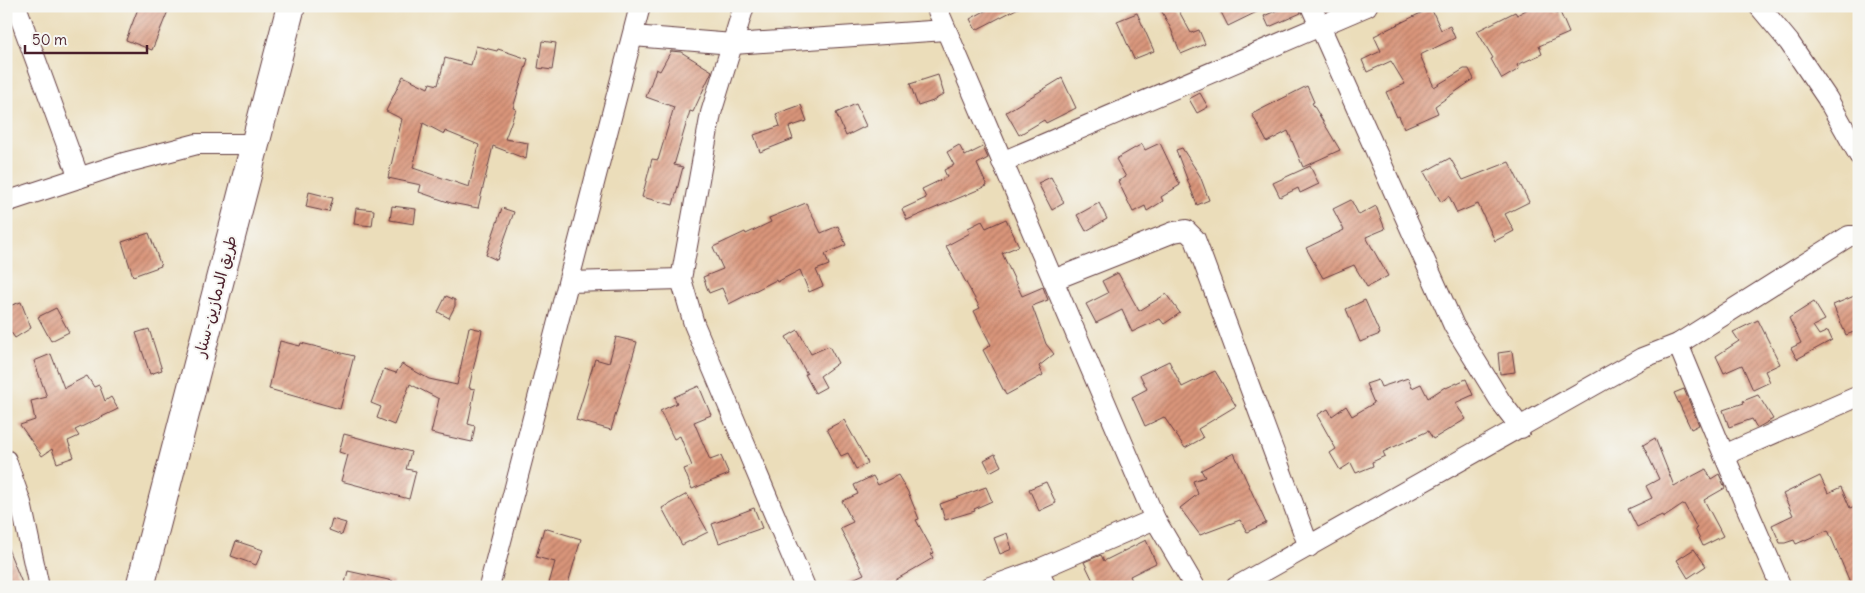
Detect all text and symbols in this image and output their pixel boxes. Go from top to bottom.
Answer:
scale bar [25,22,148,54]
text: 50 m [32,30,67,49]
street label: طريق الدمازين-سنار [189,233,241,361]

